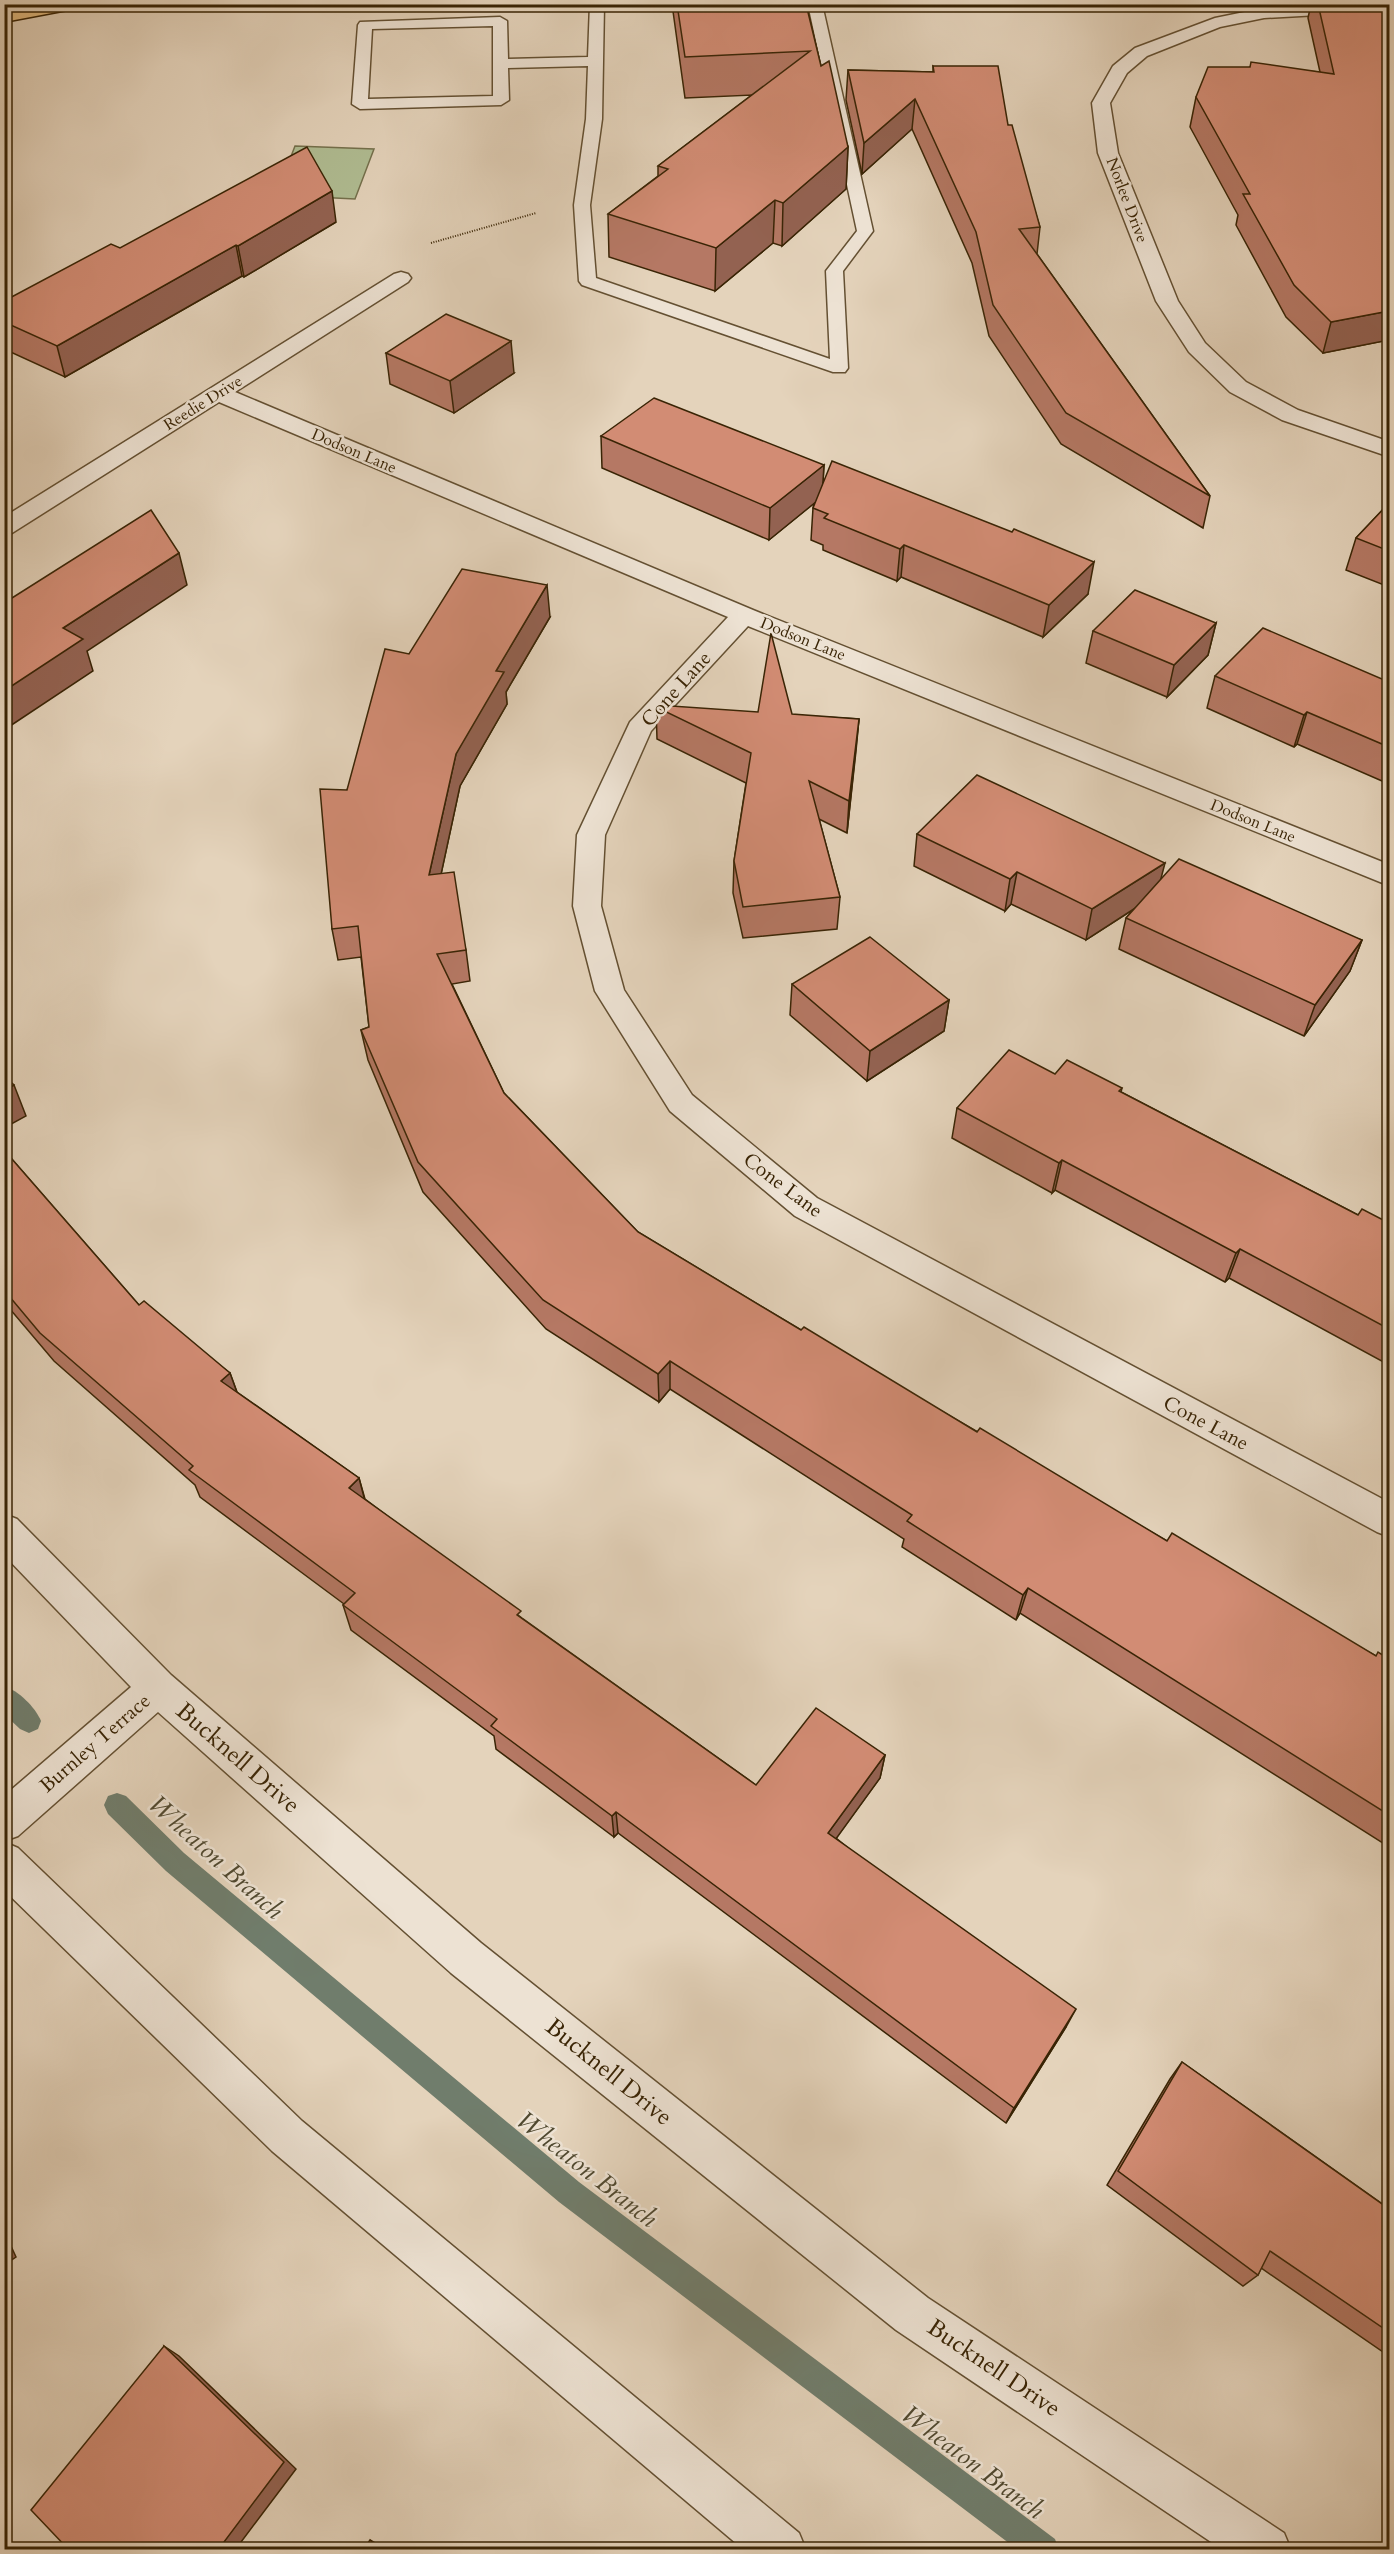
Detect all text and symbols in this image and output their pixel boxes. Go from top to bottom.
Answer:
street label: Norlee Drive [1101,154,1153,246]
street label: Reedie Drive [159,370,247,436]
street label: Dodson Lane [308,423,400,479]
street label: Dodson Lane [757,612,849,666]
street label: Cone Lane [635,645,717,733]
street label: Dodson Lane [1207,794,1299,848]
street label: Cone Lane [738,1146,828,1224]
street label: Cone Lane [1159,1389,1253,1457]
street label: Burnley Terrace [34,1687,156,1799]
street label: Bucknell Drive [169,1695,307,1821]
water label: Wheaton Branch [141,1787,291,1927]
street label: Bucknell Drive [539,2011,679,2133]
water label: Wheaton Branch [509,2103,665,2236]
street label: Bucknell Drive [921,2311,1067,2425]
water label: Wheaton Branch [894,2397,1052,2528]

